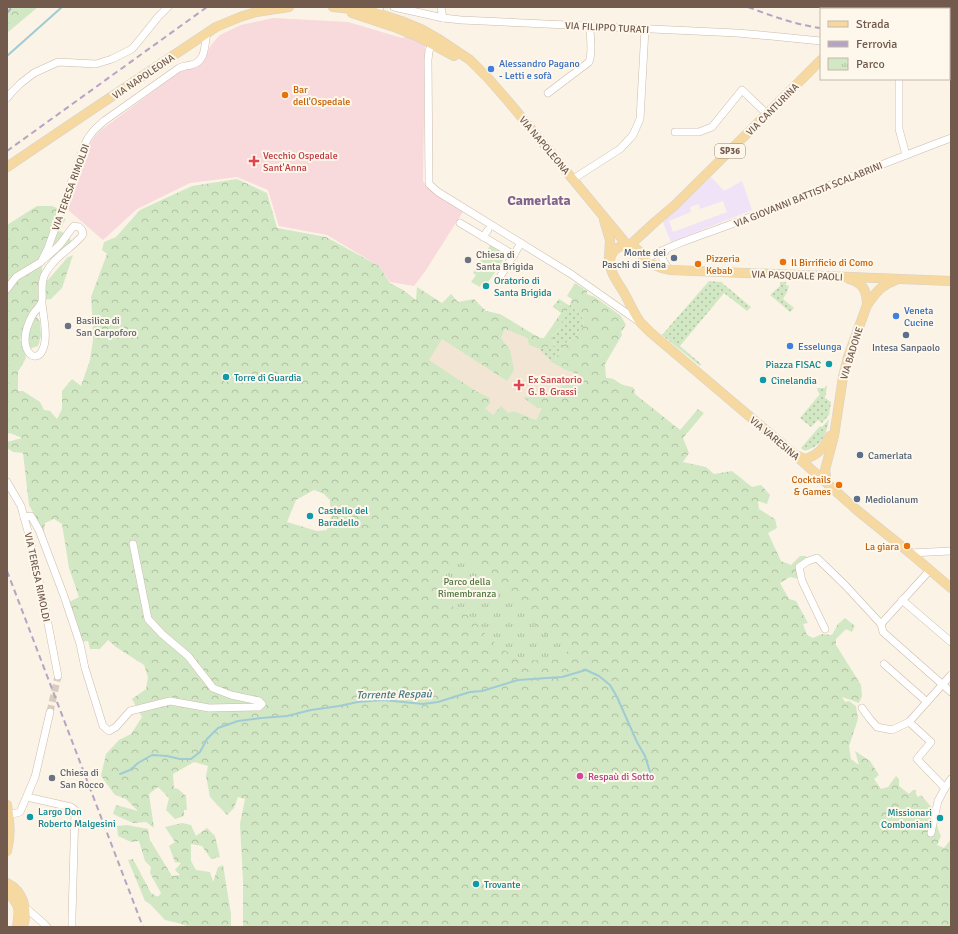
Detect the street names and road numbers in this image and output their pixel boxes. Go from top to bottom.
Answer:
street label: VIA FILIPPO TURATI [565,20,649,36]
street label: VIA NAPOLEONA [110,52,177,102]
street label: VIA CANTURINA [744,81,801,138]
street label: VIA NAPOLEONA [516,114,572,177]
street label: VIA TERESA RIMOLDI [50,142,92,232]
road number: SP36 [715,144,745,158]
street label: VIA GIOVANNI BATTISTA SCALABRINI [732,160,884,230]
street label: VIA PASQUALE PAOLI [751,268,843,284]
street label: VIA BADONE [838,325,866,381]
street label: VIA VARESINA [747,414,802,463]
street label: VIA TERESA RIMOLDI [22,531,52,623]

